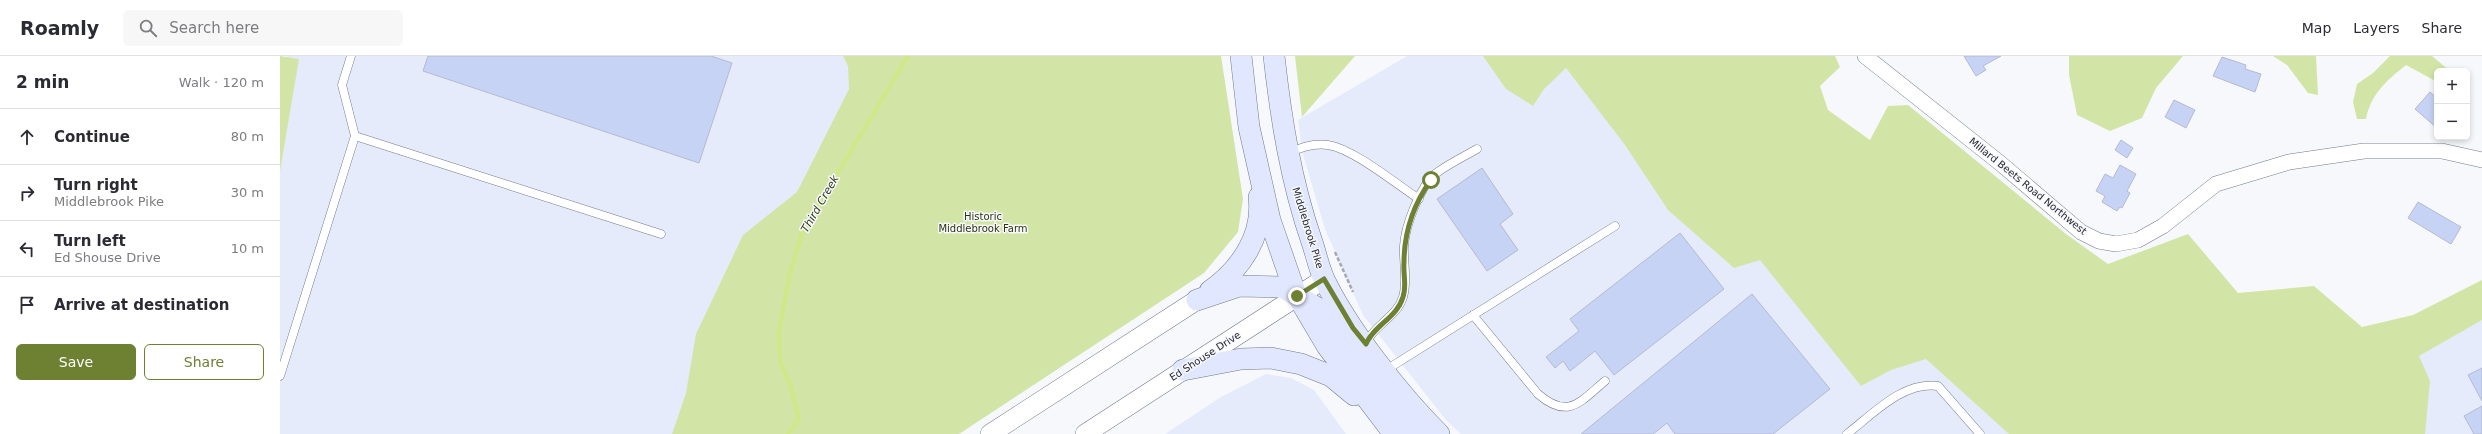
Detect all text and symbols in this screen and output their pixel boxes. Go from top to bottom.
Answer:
search box [123,10,403,46]
text: Roamly [20,17,99,39]
icon: search [137,17,159,39]
text: Search here [169,19,259,37]
text: Map [2302,20,2331,36]
text: Layers [2353,20,2400,36]
text: Share [2422,20,2462,36]
map controls [2434,68,2470,140]
button: + [2434,68,2470,104]
text: 2 min [16,72,69,92]
text: Walk · 120 m [179,75,264,90]
button: − [2434,104,2470,140]
icon: ahead [16,126,38,148]
text: Continue [54,128,130,146]
text: 80 m [231,129,264,144]
street label: Millard Beets Road Northwest [1967,135,2089,237]
route start [1422,171,1440,189]
water label: Third Creek [798,173,842,235]
text: Turn right [54,176,138,194]
icon: right [16,182,38,204]
text: 30 m [231,185,264,200]
street label: Middlebrook Pike [1290,186,1326,270]
text: Middlebrook Pike [54,194,164,209]
park label: Historic Middlebrook Farm [938,211,1028,234]
text: Turn left [54,232,126,250]
icon: left [16,238,38,260]
text: 10 m [231,241,264,256]
text: Ed Shouse Drive [54,250,161,265]
route end [1288,287,1306,305]
icon: arrive [16,294,38,316]
text: Arrive at destination [54,296,229,314]
street label: Ed Shouse Drive [1168,329,1242,383]
button: Save [16,344,136,380]
button: Share [144,344,264,380]

